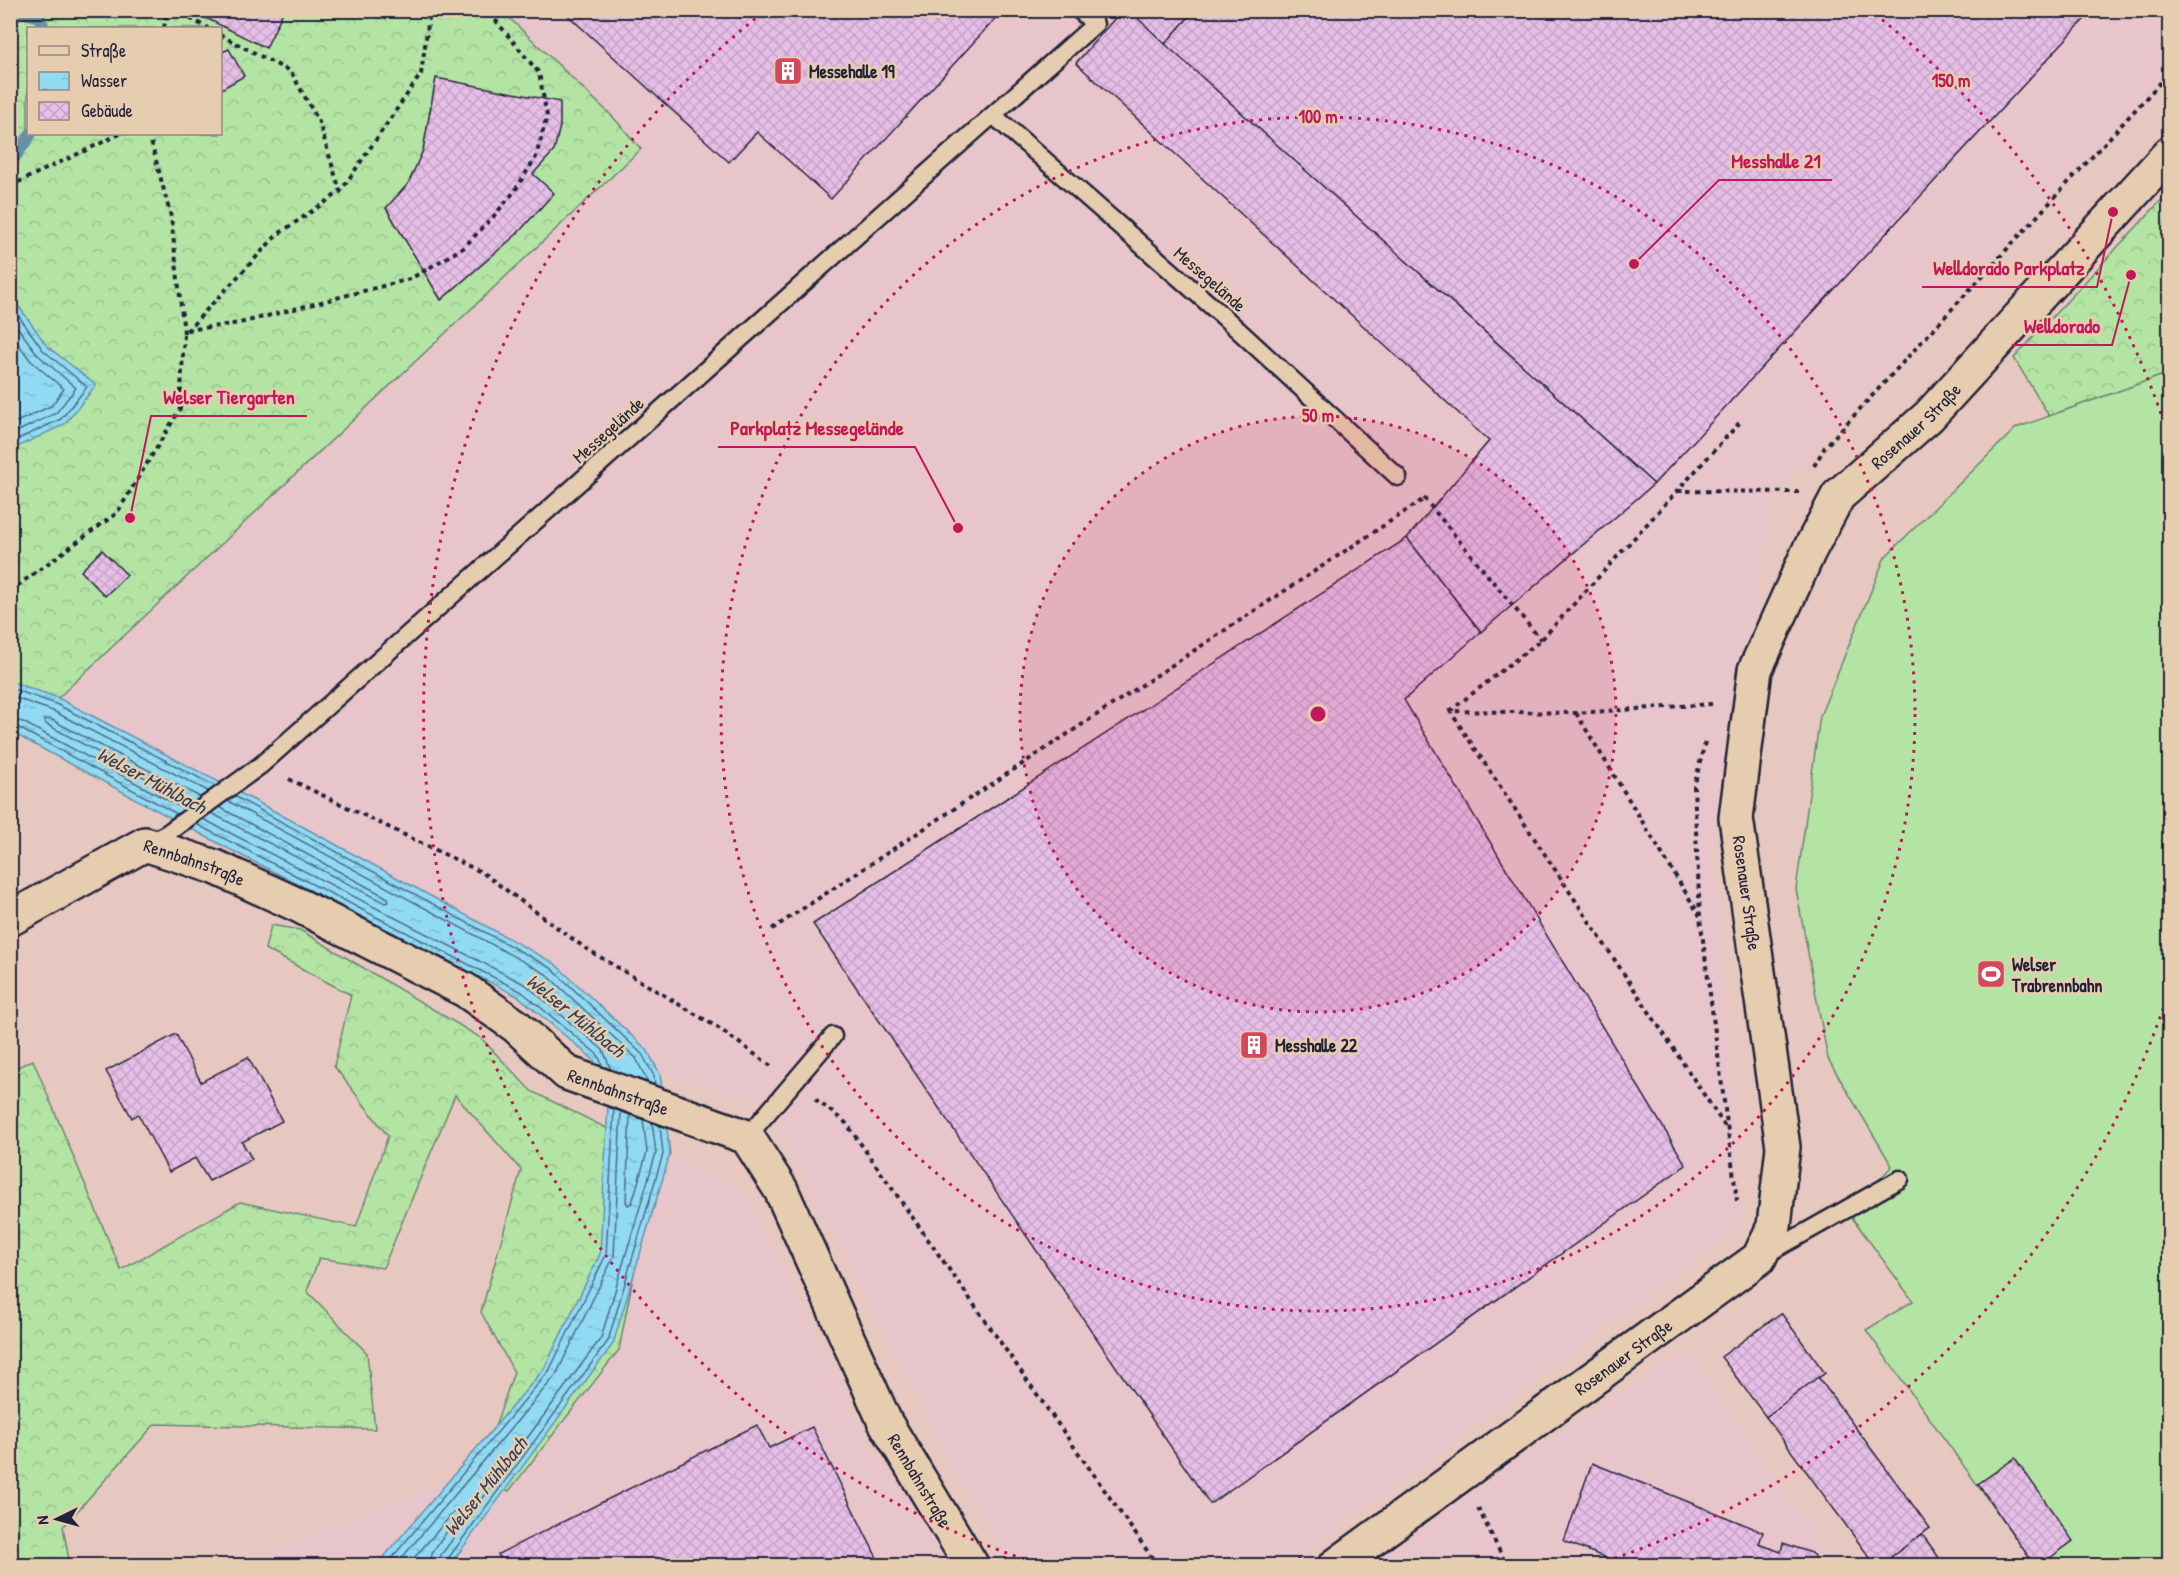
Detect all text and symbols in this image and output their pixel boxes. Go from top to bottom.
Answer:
legend [27,27,222,135]
text: Straße [81,38,126,63]
building icon: Messehalle 19 [772,55,804,87]
place label: Messehalle 19 [809,59,895,84]
text: Wasser [81,68,127,93]
text: 150 m [1932,68,1970,93]
text: Gebäude [81,98,133,123]
text: 100 m [1298,104,1338,129]
callout: Messhalle 21 [1719,142,1832,180]
text: Messhalle 21 [1731,147,1821,174]
street label: Messegelände [1168,241,1252,317]
callout: Welldorado Parkplatz [1922,249,2097,287]
text: Welldorado Parkplatz [1933,254,2085,282]
callout: Welldorado [2012,307,2112,345]
text: Welldorado [2024,312,2100,339]
street label: Rosenauer Straße [1865,377,1966,474]
callout: Welser Tiergarten [151,378,307,416]
text: Welser Tiergarten [163,383,295,411]
street label: Messegelände [567,391,649,469]
text: 50 m [1302,403,1334,428]
callout: Parkplatz Messegelände [718,409,915,447]
text: Parkplatz Messegelände [730,414,904,442]
centre of rings [1308,704,1328,724]
water label: Welser Mühlbach [93,740,212,821]
street label: Rennbahnstraße [141,832,249,892]
street label: Rosenauer Straße [1727,834,1767,952]
place label: Welser Trabrennbahn [2011,952,2102,998]
sports icon: Welser Trabrennbahn [1975,958,2007,990]
water label: Welser Mühlbach [521,967,632,1064]
building icon: Messhalle 22 [1238,1029,1270,1061]
place label: Messhalle 22 [1275,1033,1358,1058]
street label: Rennbahnstraße [564,1062,672,1121]
street label: Rosenauer Straße [1569,1313,1677,1401]
street label: Rennbahnstraße [882,1429,958,1532]
water label: Welser Mühlbach [437,1430,534,1541]
north arrow [27,1489,87,1549]
text: N [31,1515,53,1526]

